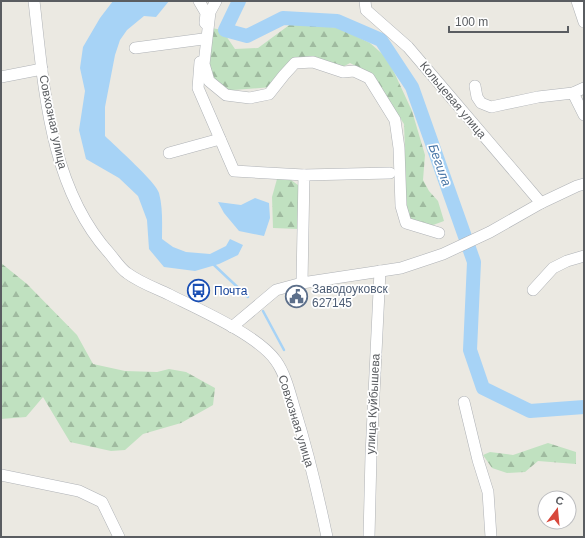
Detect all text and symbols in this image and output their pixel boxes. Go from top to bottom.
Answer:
scale bar [449,8,568,34]
text: 100 m [455,15,488,29]
street label: Кольцевая улица [417,59,489,141]
street label: Совхозная улица [36,74,70,171]
water label: Бегила [425,142,455,188]
bus stop icon: Почта [186,278,212,304]
place label: Заводоуковск 627145 [312,282,388,310]
public building icon: Заводоуковск 627145 [284,283,310,309]
place label: Почта [214,284,248,298]
street label: улица Куйбышева [363,353,383,455]
street label: Совхозная улица [275,373,317,469]
north arrow [537,490,577,530]
text: С [554,494,565,507]

